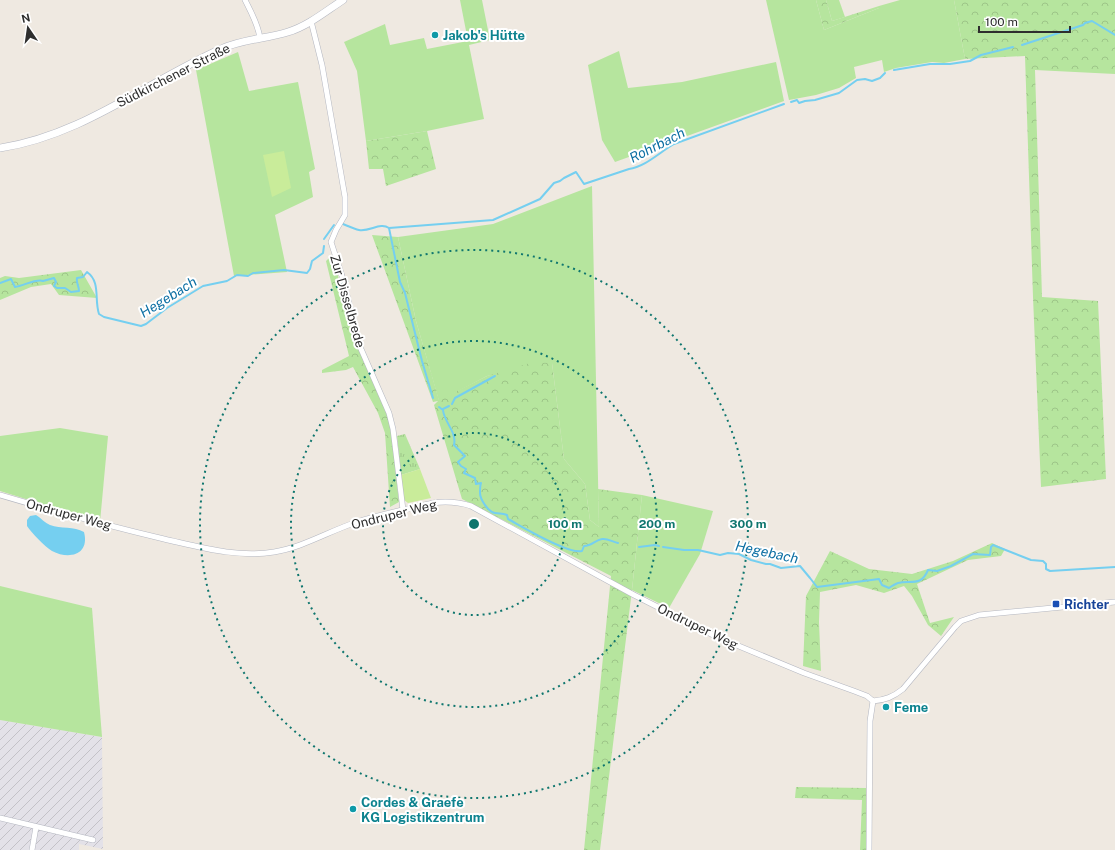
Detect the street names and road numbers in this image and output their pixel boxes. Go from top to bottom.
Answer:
street label: Südkirchener Straße [114,40,232,111]
street label: Zur Disselbrede [327,253,368,349]
street label: Ondruper Weg [25,496,113,533]
street label: Ondruper Weg [350,497,439,532]
street label: Ondruper Weg [655,600,741,652]

